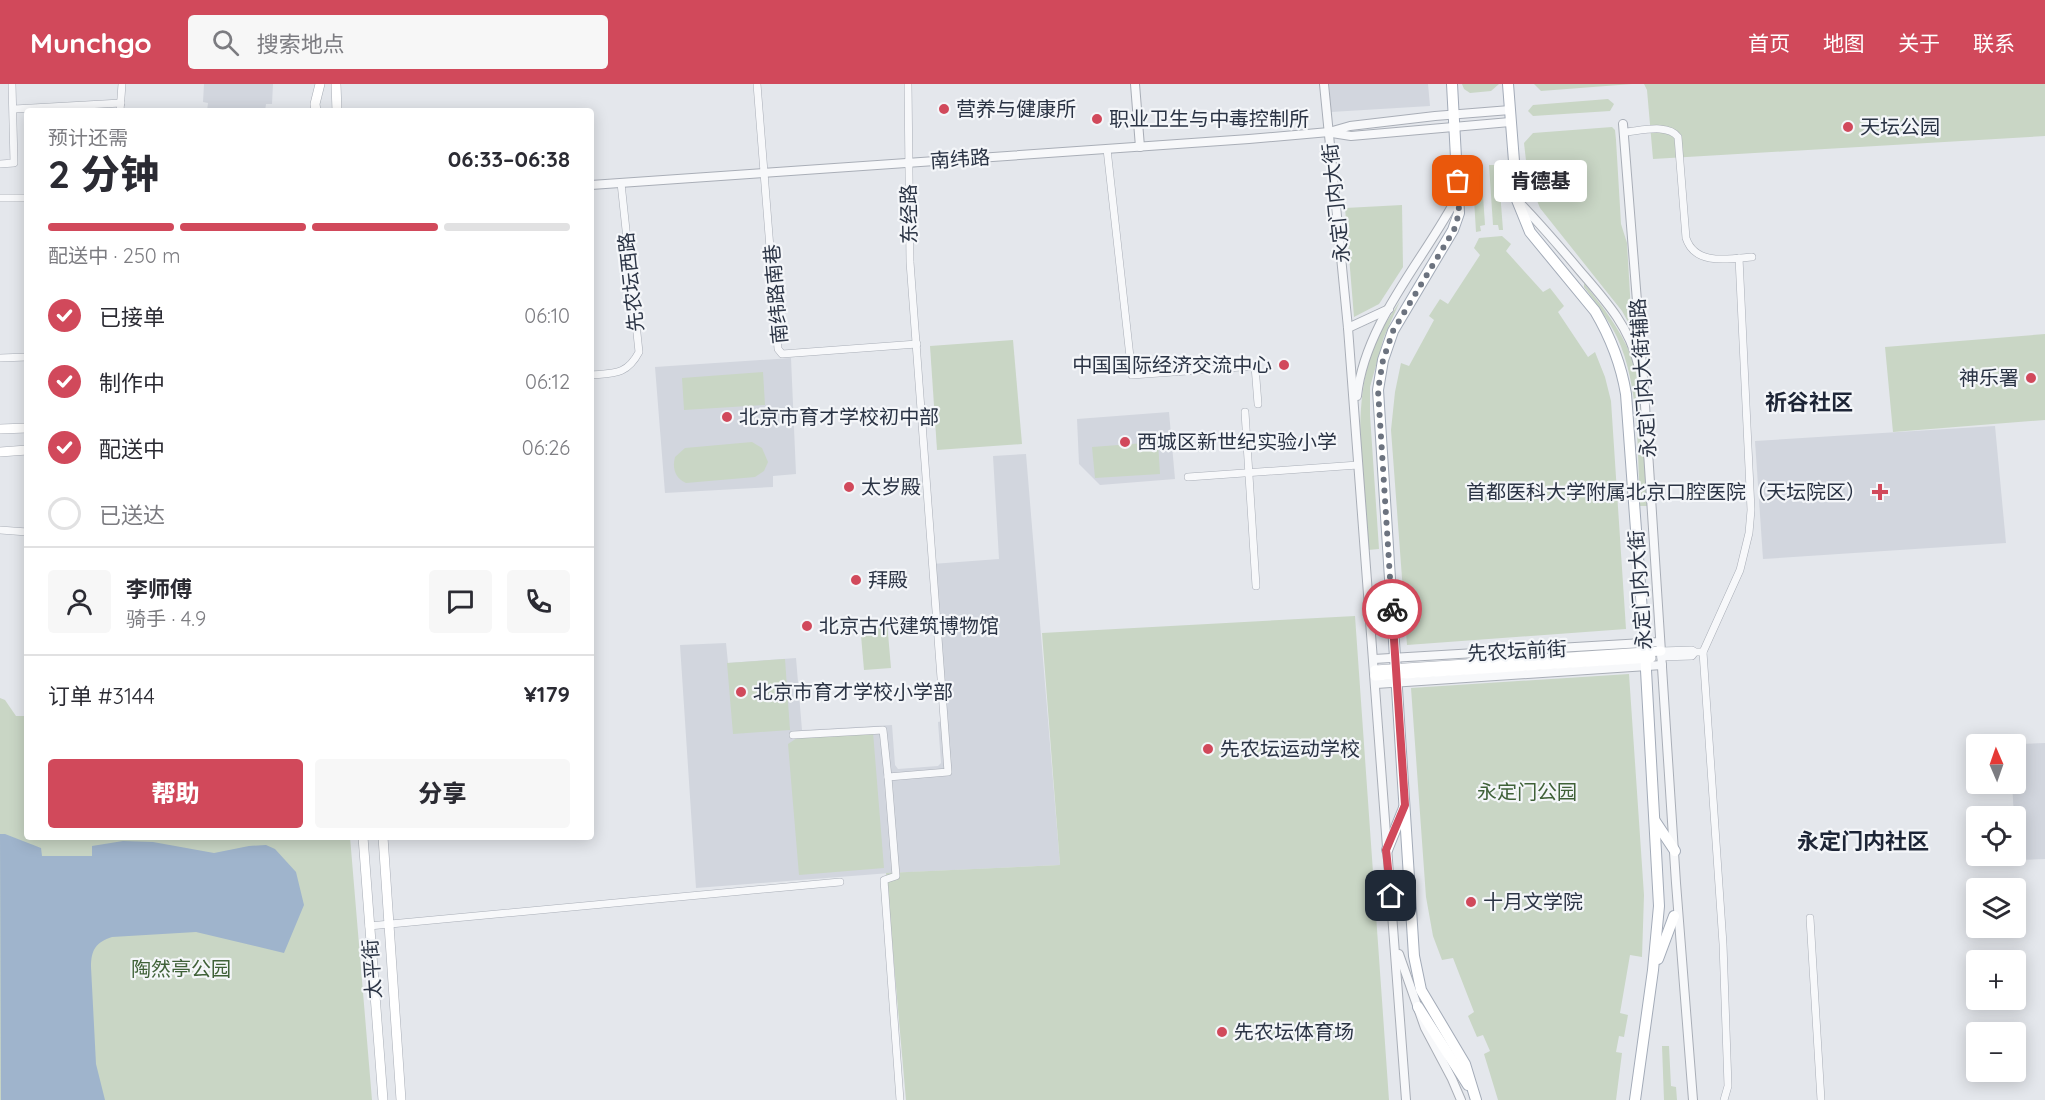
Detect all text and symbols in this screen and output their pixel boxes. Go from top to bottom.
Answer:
search box [188,15,608,69]
text: Munchgo [30,25,152,60]
icon: search [209,26,242,59]
text: 搜索地点 [257,30,345,58]
text: 首页 [1748,30,1790,56]
text: 地图 [1823,30,1865,56]
text: 关于 [1898,30,1940,56]
text: 联系 [1973,30,2015,56]
place label: 营养与健康所 [956,96,1076,121]
marker: 营养与健康所 [937,102,951,116]
place label: 职业卫生与中毒控制所 [1109,106,1309,131]
marker: 职业卫生与中毒控制所 [1090,112,1104,126]
place label: 天坛公园 [1860,114,1940,139]
marker: 天坛公园 [1841,120,1855,134]
text: 预计还需 [48,125,128,150]
street label: 永定门内大街 [1317,142,1354,264]
street label: 南纬路 [929,144,991,173]
text: 06:33–06:38 [448,145,570,173]
text: 2 分钟 [48,149,159,198]
pin [1432,155,1483,206]
callout: 肯德基 [1494,160,1587,202]
icon: bag [1441,164,1474,197]
text: 肯德基 [1511,168,1571,193]
street label: 东经路 [895,184,922,244]
street label: 先农坛西路 [613,231,648,333]
text: 配送中 · 250 m [48,243,180,268]
street label: 南纬路南巷 [759,243,792,345]
street label: 永定门内大街辅路 [1624,297,1661,459]
icon: check [48,299,81,332]
text: 已接单 [99,303,165,331]
text: 06:10 [524,303,570,328]
place label: 中国国际经济交流中心 [1072,352,1272,377]
marker: 中国国际经济交流中心 [1277,358,1291,372]
icon: check [48,365,81,398]
place label: 神乐署 [1959,365,2019,390]
text: 制作中 [99,369,165,397]
text: 06:12 [525,369,570,394]
marker: 神乐署 [2024,371,2038,385]
district label: 祈谷社区 [1765,388,1853,416]
place label: 北京市育才学校初中部 [739,404,939,429]
marker: 北京市育才学校初中部 [720,410,734,424]
place label: 西城区新世纪实验小学 [1137,429,1337,454]
icon: check [48,431,81,464]
text: 配送中 [99,435,165,463]
text: 06:26 [522,435,570,460]
marker: 西城区新世纪实验小学 [1118,435,1132,449]
place label: 太岁殿 [861,474,921,499]
place label: 首都医科大学附属北京口腔医院（天坛院区） [1466,479,1866,504]
marker: 太岁殿 [842,480,856,494]
marker: 首都医科大学附属北京口腔医院（天坛院区） [1871,483,1889,501]
text: 已送达 [99,501,165,529]
street label: 永定门内大街 [1623,529,1656,651]
place label: 拜殿 [868,567,908,592]
button: person [48,570,111,633]
button: chat [429,570,492,633]
button: phone [507,570,570,633]
marker: 拜殿 [849,573,863,587]
text: 李师傅 [126,575,192,603]
courier [1362,579,1422,639]
icon: bike [1376,593,1409,626]
text: 骑手 · 4.9 [126,606,206,631]
place label: 北京古代建筑博物馆 [819,613,999,638]
marker: 北京古代建筑博物馆 [800,619,814,633]
street label: 先农坛前街 [1466,635,1568,666]
place label: 北京市育才学校小学部 [753,679,953,704]
text: ¥179 [524,680,570,708]
text: 订单 #3144 [48,682,155,710]
marker: 北京市育才学校小学部 [734,685,748,699]
north arrow [1966,734,2026,794]
map controls [1966,734,2026,1082]
place label: 先农坛运动学校 [1220,736,1360,761]
marker: 先农坛运动学校 [1201,742,1215,756]
button: 帮助 [48,759,303,828]
button: 分享 [315,759,570,828]
park label: 永定门公园 [1477,779,1577,804]
button: locate [1966,806,2026,866]
district label: 永定门内社区 [1797,827,1929,855]
pin [1365,870,1416,921]
button: layers [1966,878,2026,938]
icon: home [1374,879,1407,912]
place label: 十月文学院 [1483,889,1583,914]
marker: 十月文学院 [1464,895,1478,909]
street label: 太平街 [357,938,386,1000]
button: + [1966,950,2026,1010]
park label: 陶然亭公园 [131,956,231,981]
place label: 先农坛体育场 [1234,1019,1354,1044]
button: − [1966,1022,2026,1082]
marker: 先农坛体育场 [1215,1025,1229,1039]

